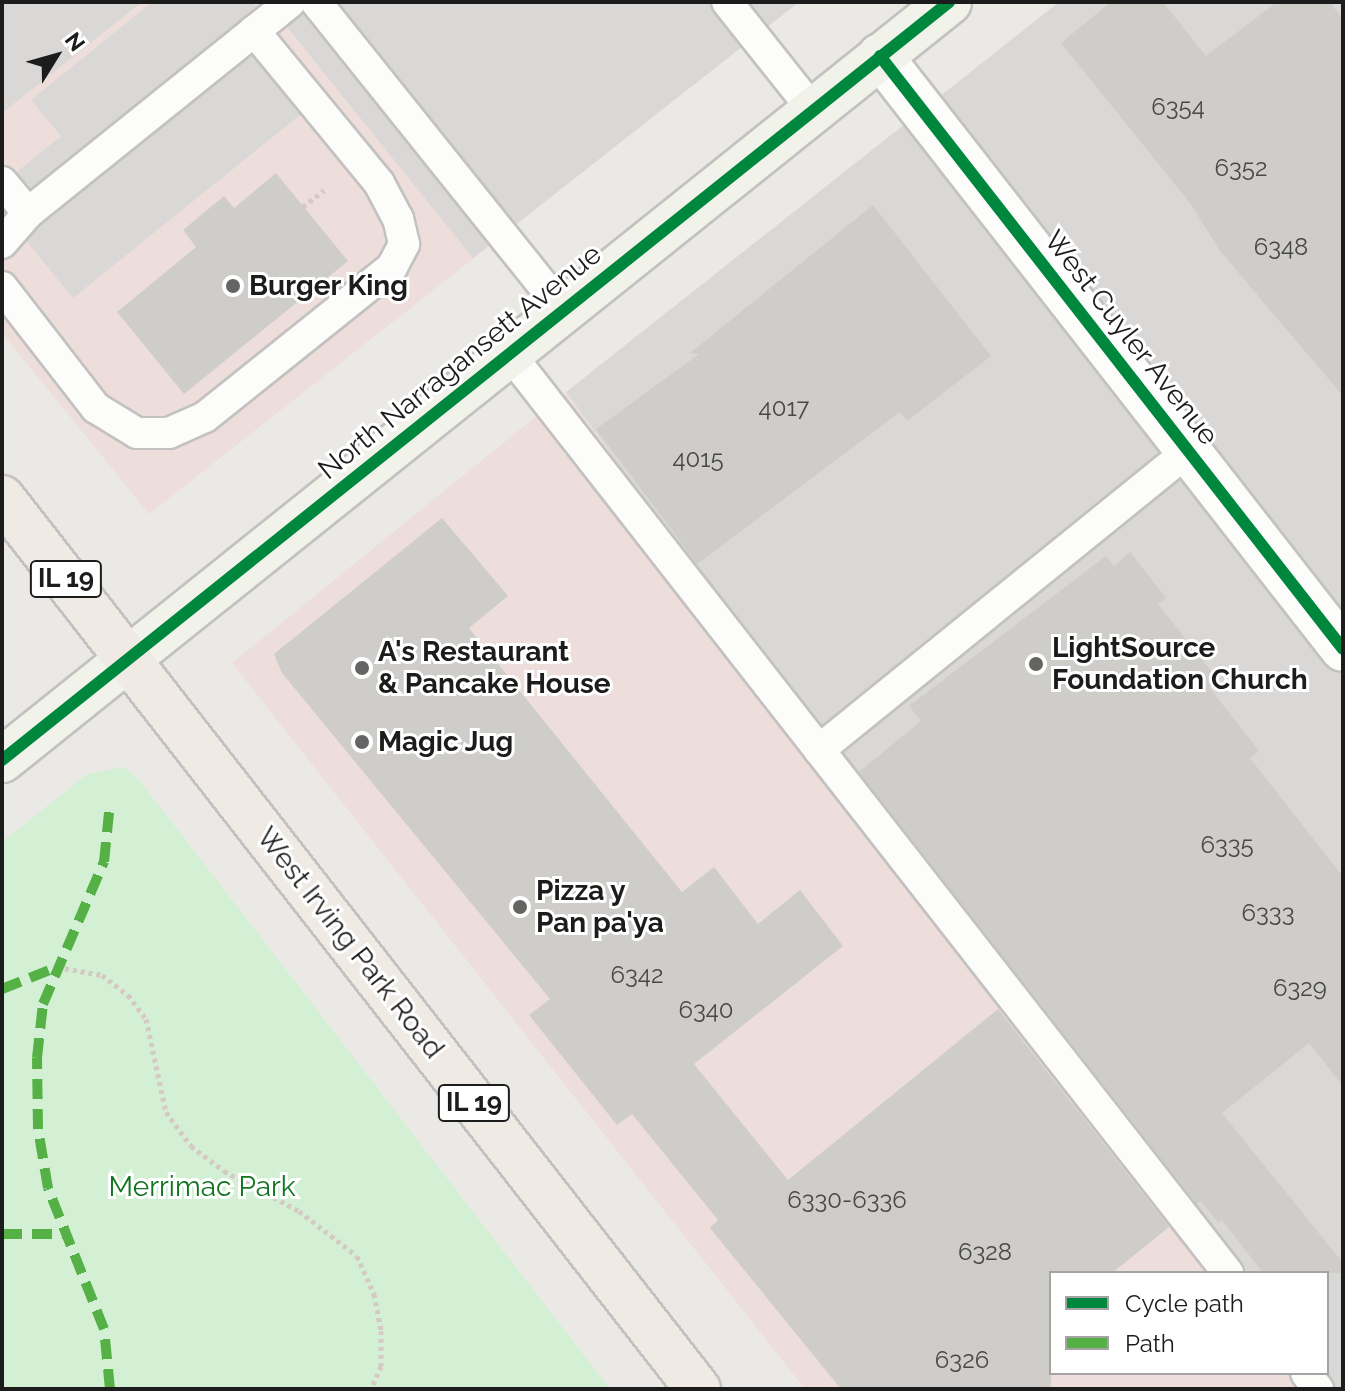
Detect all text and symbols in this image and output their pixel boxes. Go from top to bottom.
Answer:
north arrow [16,16,96,96]
text: N [60,27,91,56]
house number: 6354 [1151,93,1205,121]
house number: 6352 [1215,154,1267,182]
street label: West Cuyler Avenue [1036,224,1226,452]
house number: 6348 [1254,233,1308,261]
street label: North Narragansett Avenue [311,237,609,487]
place label: Burger King [249,269,409,303]
marker: Burger King [224,277,242,295]
house number: 4017 [759,394,809,422]
house number: 4015 [672,445,724,473]
road number: IL 19 [28,557,104,601]
place label: LightSource Foundation Church [1052,631,1308,697]
place label: A's Restaurant & Pancake House [378,635,611,701]
marker: LightSource Foundation Church [1027,655,1045,673]
marker: A's Restaurant & Pancake House [353,659,371,677]
place label: Magic Jug [378,725,514,759]
marker: Magic Jug [353,733,371,751]
street label: West Irving Park Road [249,821,451,1065]
house number: 6335 [1200,831,1254,859]
place label: Pizza y Pan pa'ya [536,874,664,940]
marker: Pizza y Pan pa'ya [511,898,529,916]
house number: 6333 [1242,899,1294,927]
house number: 6342 [611,961,663,989]
house number: 6329 [1273,974,1327,1002]
house number: 6340 [678,996,734,1024]
road number: IL 19 [436,1081,512,1125]
park label: Merrimac Park [108,1170,296,1204]
house number: 6330-6336 [787,1186,907,1214]
house number: 6328 [958,1238,1012,1266]
legend [1049,1271,1329,1375]
text: Cycle path [1125,1289,1244,1318]
text: Path [1125,1329,1175,1358]
house number: 6326 [935,1346,989,1374]

